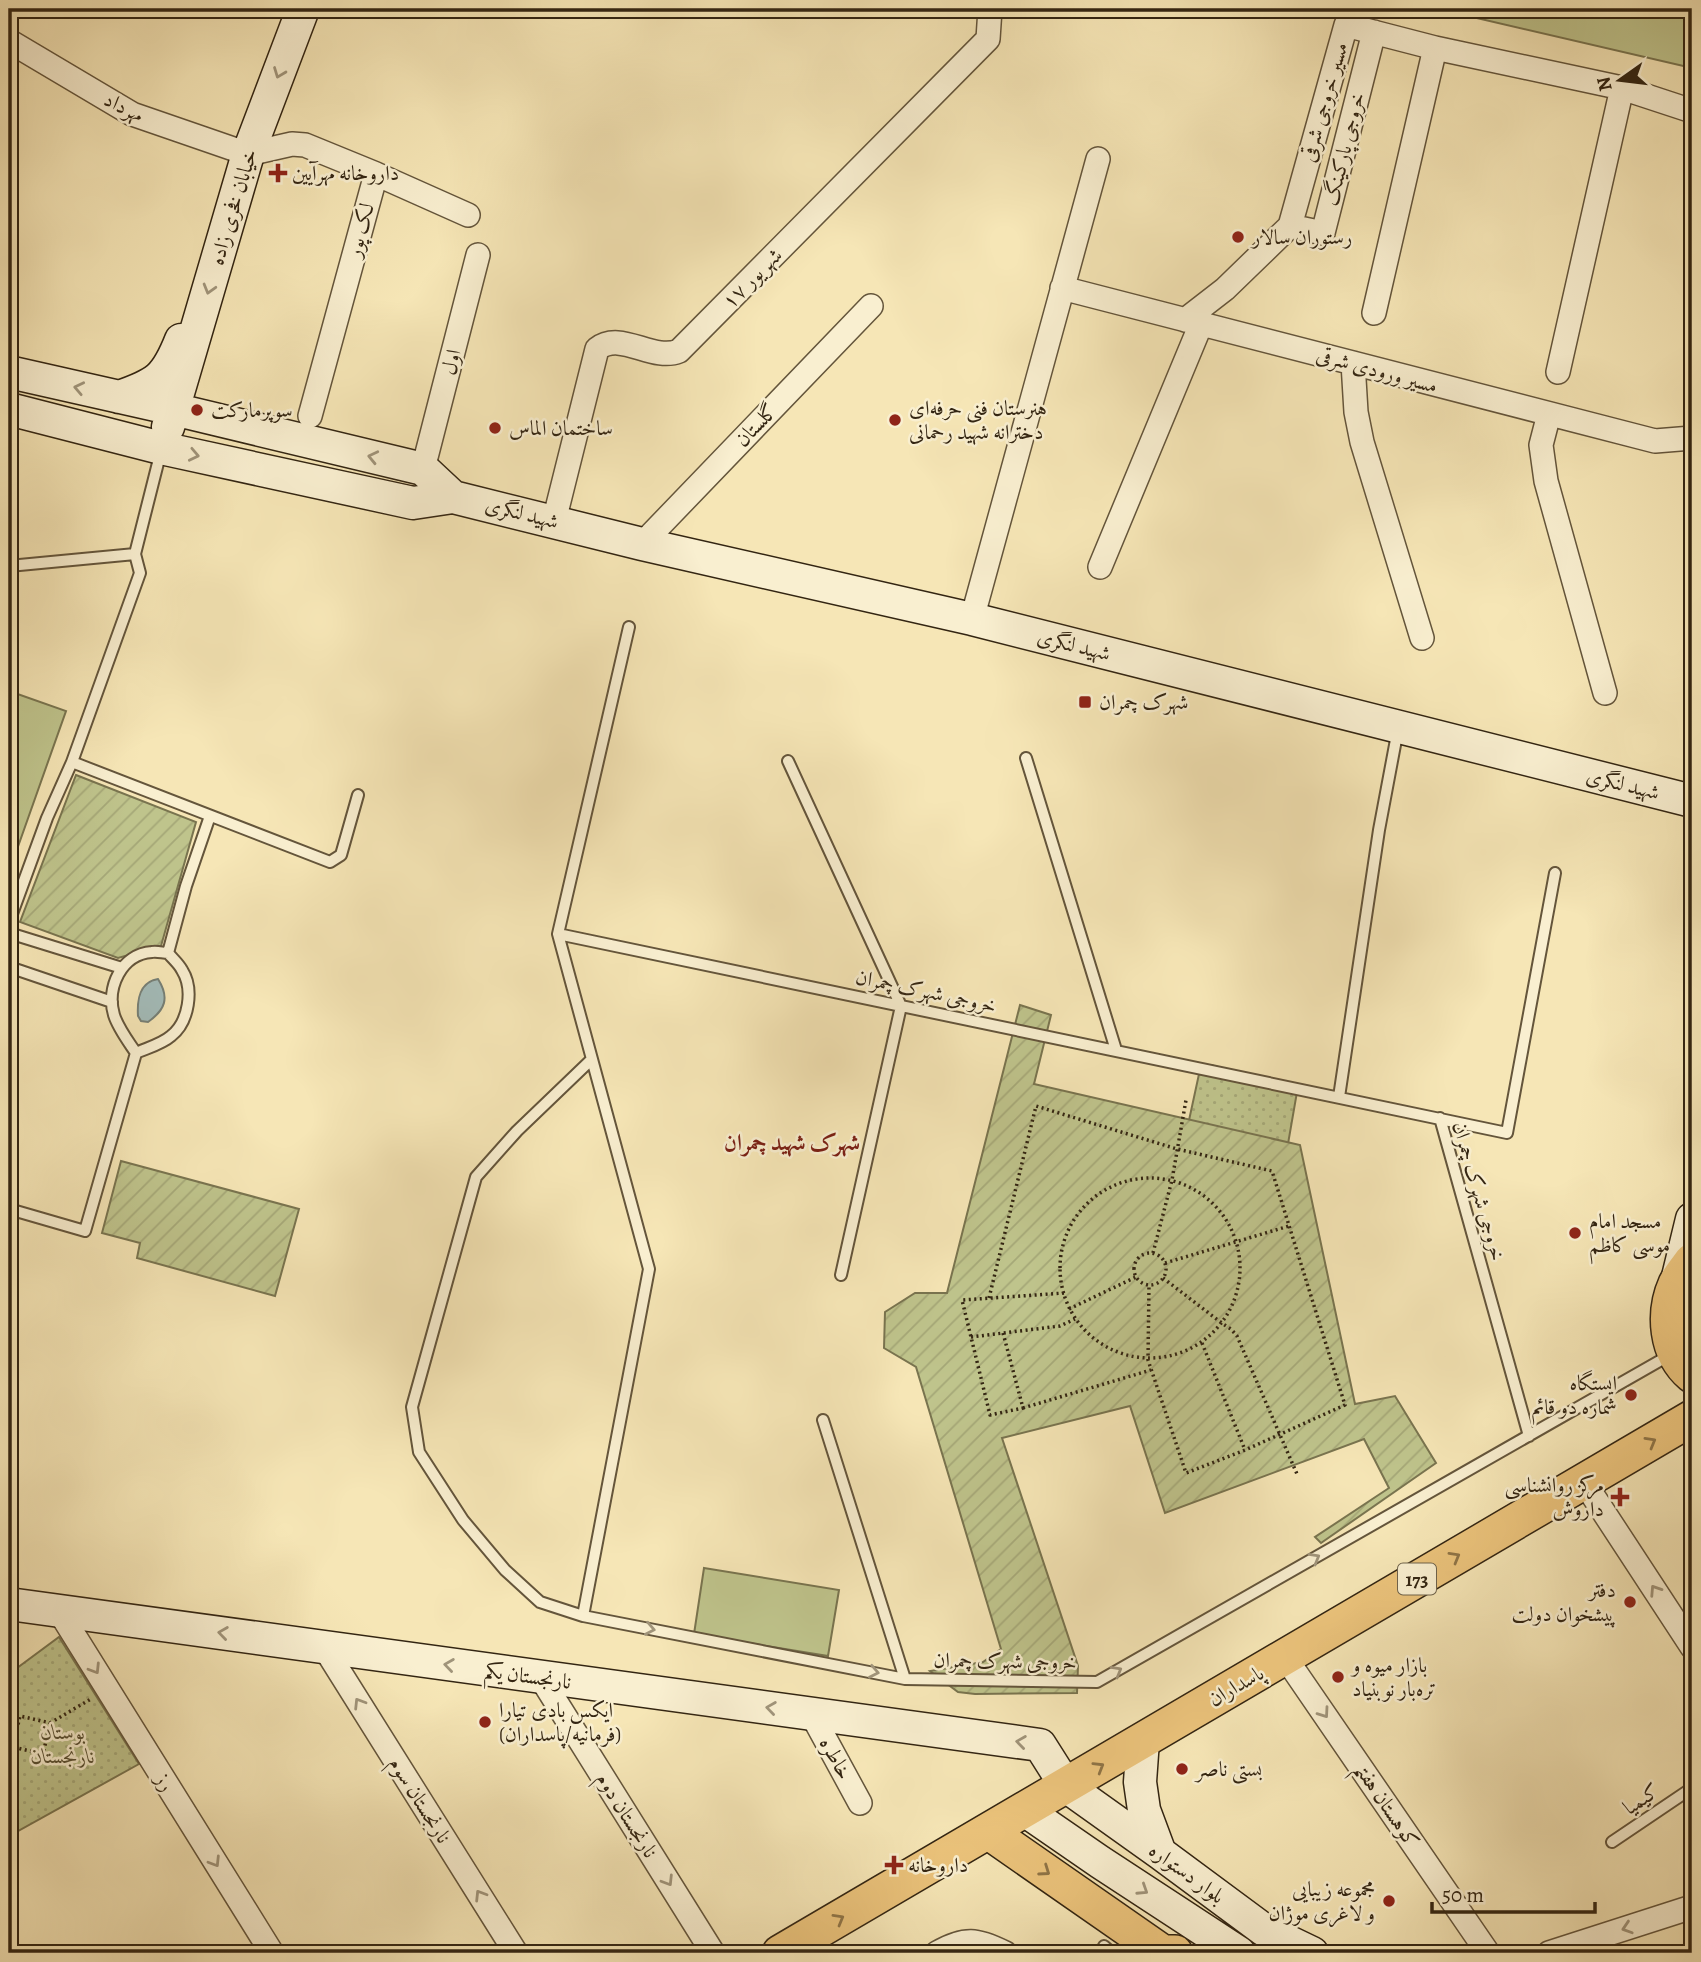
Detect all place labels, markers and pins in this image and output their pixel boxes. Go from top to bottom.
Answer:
place label: داروخانه مهرآیین [292,159,399,187]
marker: داروخانه مهرآیین [270,165,286,181]
place label: رستوران سالار [1250,223,1352,251]
marker: رستوران سالار [1230,229,1246,245]
place label: هنرستان فنی حرفه‌ای دخترانه شهید رحمانی [909,394,1047,446]
place label: سوپرمارکت [211,396,293,424]
marker: سوپرمارکت [189,402,205,418]
marker: هنرستان فنی حرفه‌ای دخترانه شهید رحمانی [887,412,903,428]
place label: ساختمان الماس [509,414,613,442]
marker: ساختمان الماس [487,420,503,436]
place label: شهرک چمران [1099,688,1189,716]
marker: شهرک چمران [1077,694,1093,710]
place label: مسجد امام موسی کاظم [1589,1207,1670,1265]
marker: مسجد امام موسی کاظم [1567,1225,1583,1241]
place label: ایستگاه شماره دو قائم [1532,1369,1617,1425]
marker: ایستگاه شماره دو قائم [1623,1387,1639,1403]
place label: مرکز روانشناسی داروش [1504,1471,1604,1523]
marker: مرکز روانشناسی داروش [1610,1487,1630,1507]
place label: دفتر پیشخوان دولت [1512,1576,1616,1628]
marker: دفتر پیشخوان دولت [1622,1594,1638,1610]
place label: بازار میوه و تره‌بار نوبنیاد [1350,1651,1436,1703]
marker: بازار میوه و تره‌بار نوبنیاد [1330,1669,1346,1685]
place label: ایکس بادی تیارا (فرمانیه/پاسداران) [499,1696,621,1749]
marker: ایکس بادی تیارا (فرمانیه/پاسداران) [477,1714,493,1730]
place label: بستی ناصر [1194,1755,1262,1784]
marker: بستی ناصر [1174,1761,1190,1777]
place label: داروخانه [908,1851,968,1879]
marker: داروخانه [886,1857,902,1873]
place label: مجموعه زیبایی و لاغری موژان [1268,1875,1375,1928]
marker: مجموعه زیبایی و لاغری موژان [1381,1893,1397,1909]

